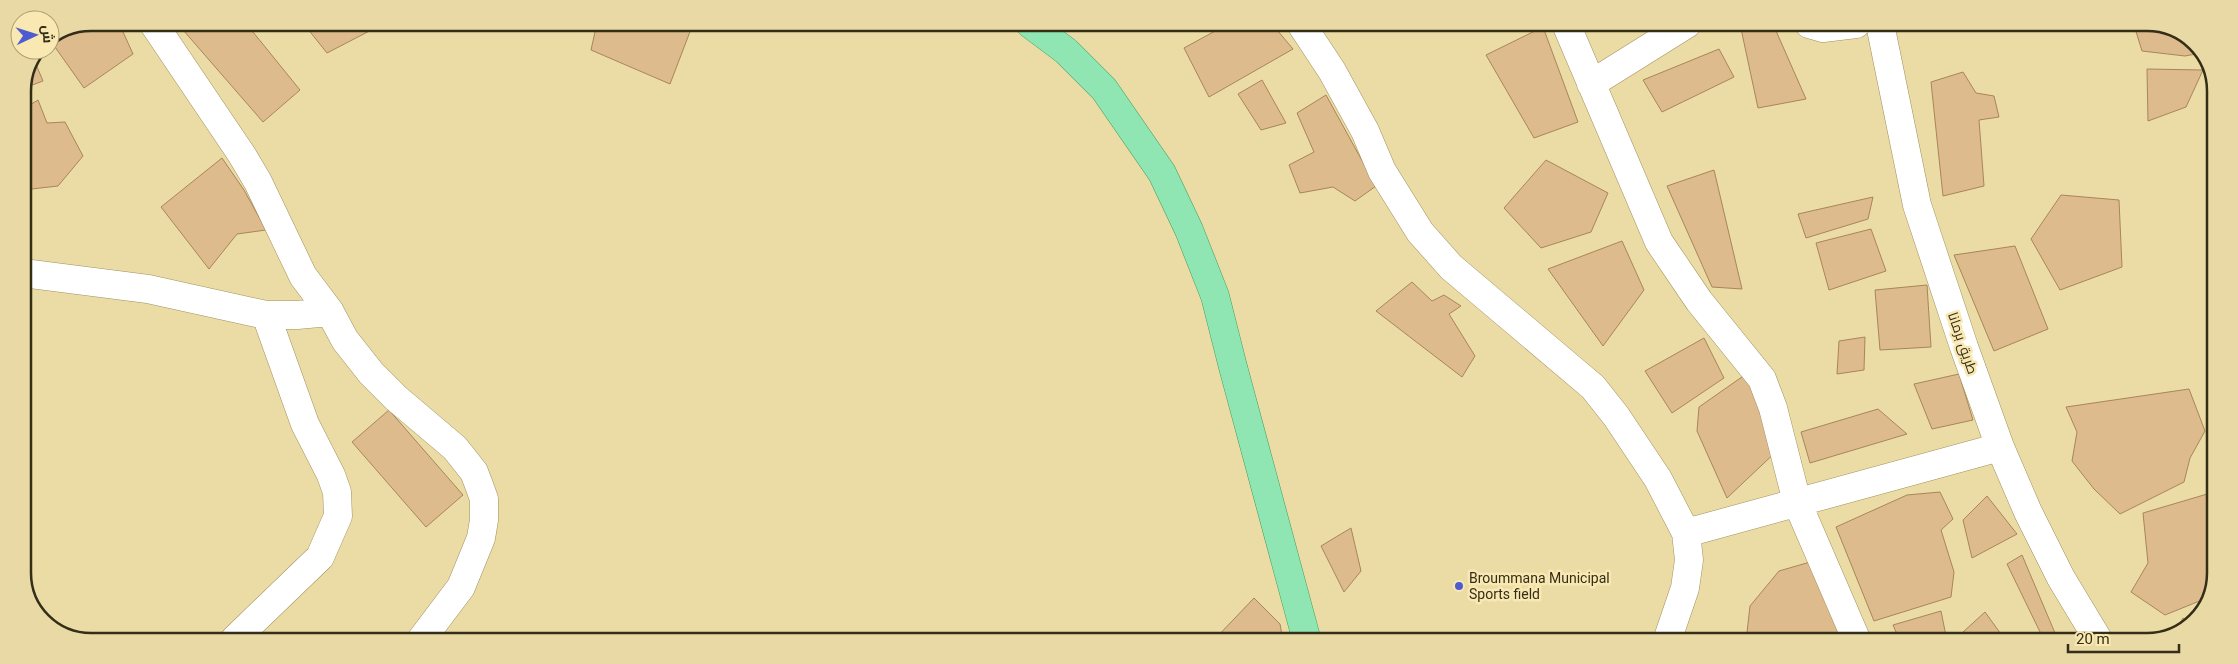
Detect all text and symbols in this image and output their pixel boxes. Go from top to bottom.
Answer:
north arrow [10,10,60,60]
text: ش [38,25,57,44]
street label: طريق برمانا [1944,310,1981,376]
place label: Broummana Municipal Sports field [1469,570,1610,602]
marker: Broummana Municipal Sports field [1453,580,1465,592]
scale bar [2068,622,2179,654]
text: 20 m [2076,630,2110,648]

